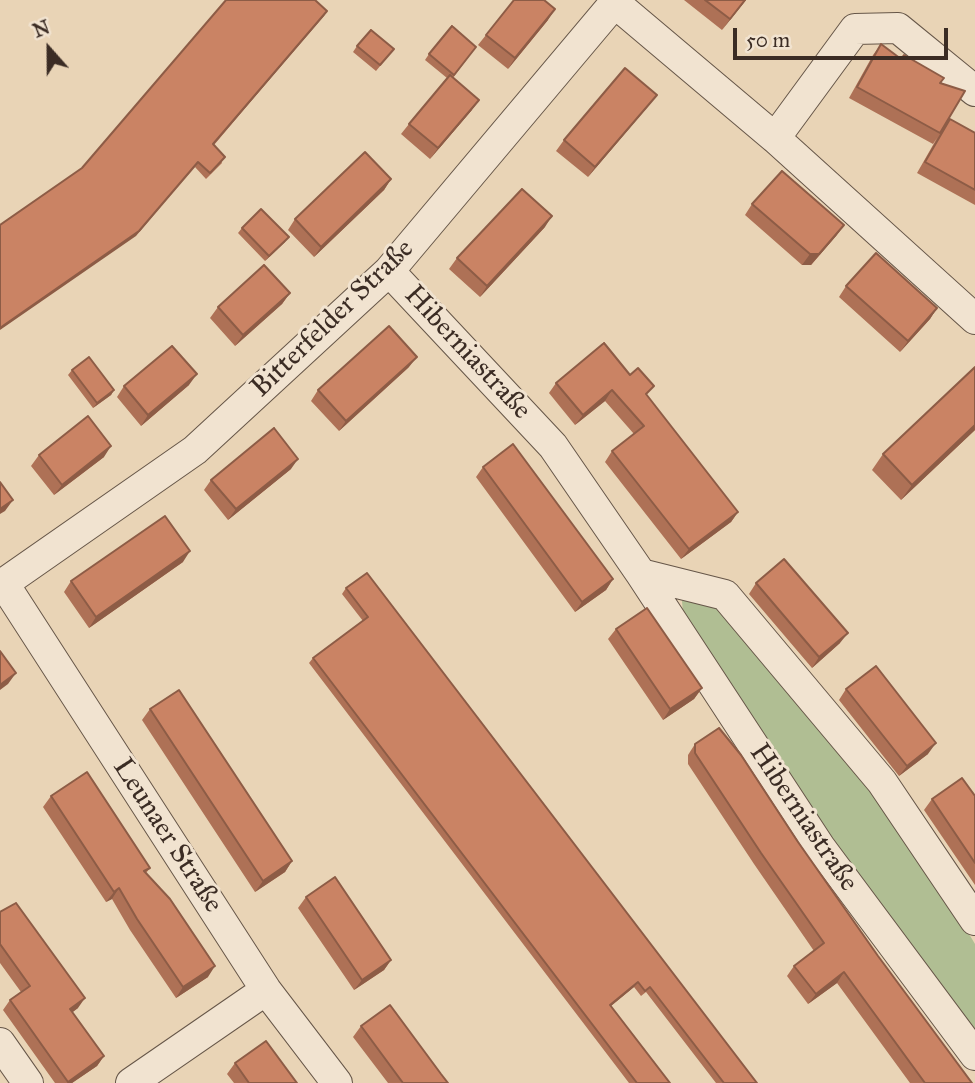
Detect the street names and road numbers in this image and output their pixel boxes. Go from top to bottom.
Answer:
street label: Bitterfelder Straße [245,233,421,405]
street label: Hiberniastraße [396,279,538,427]
street label: Hiberniastraße [741,738,865,898]
street label: Leunaer Straße [105,753,229,919]

